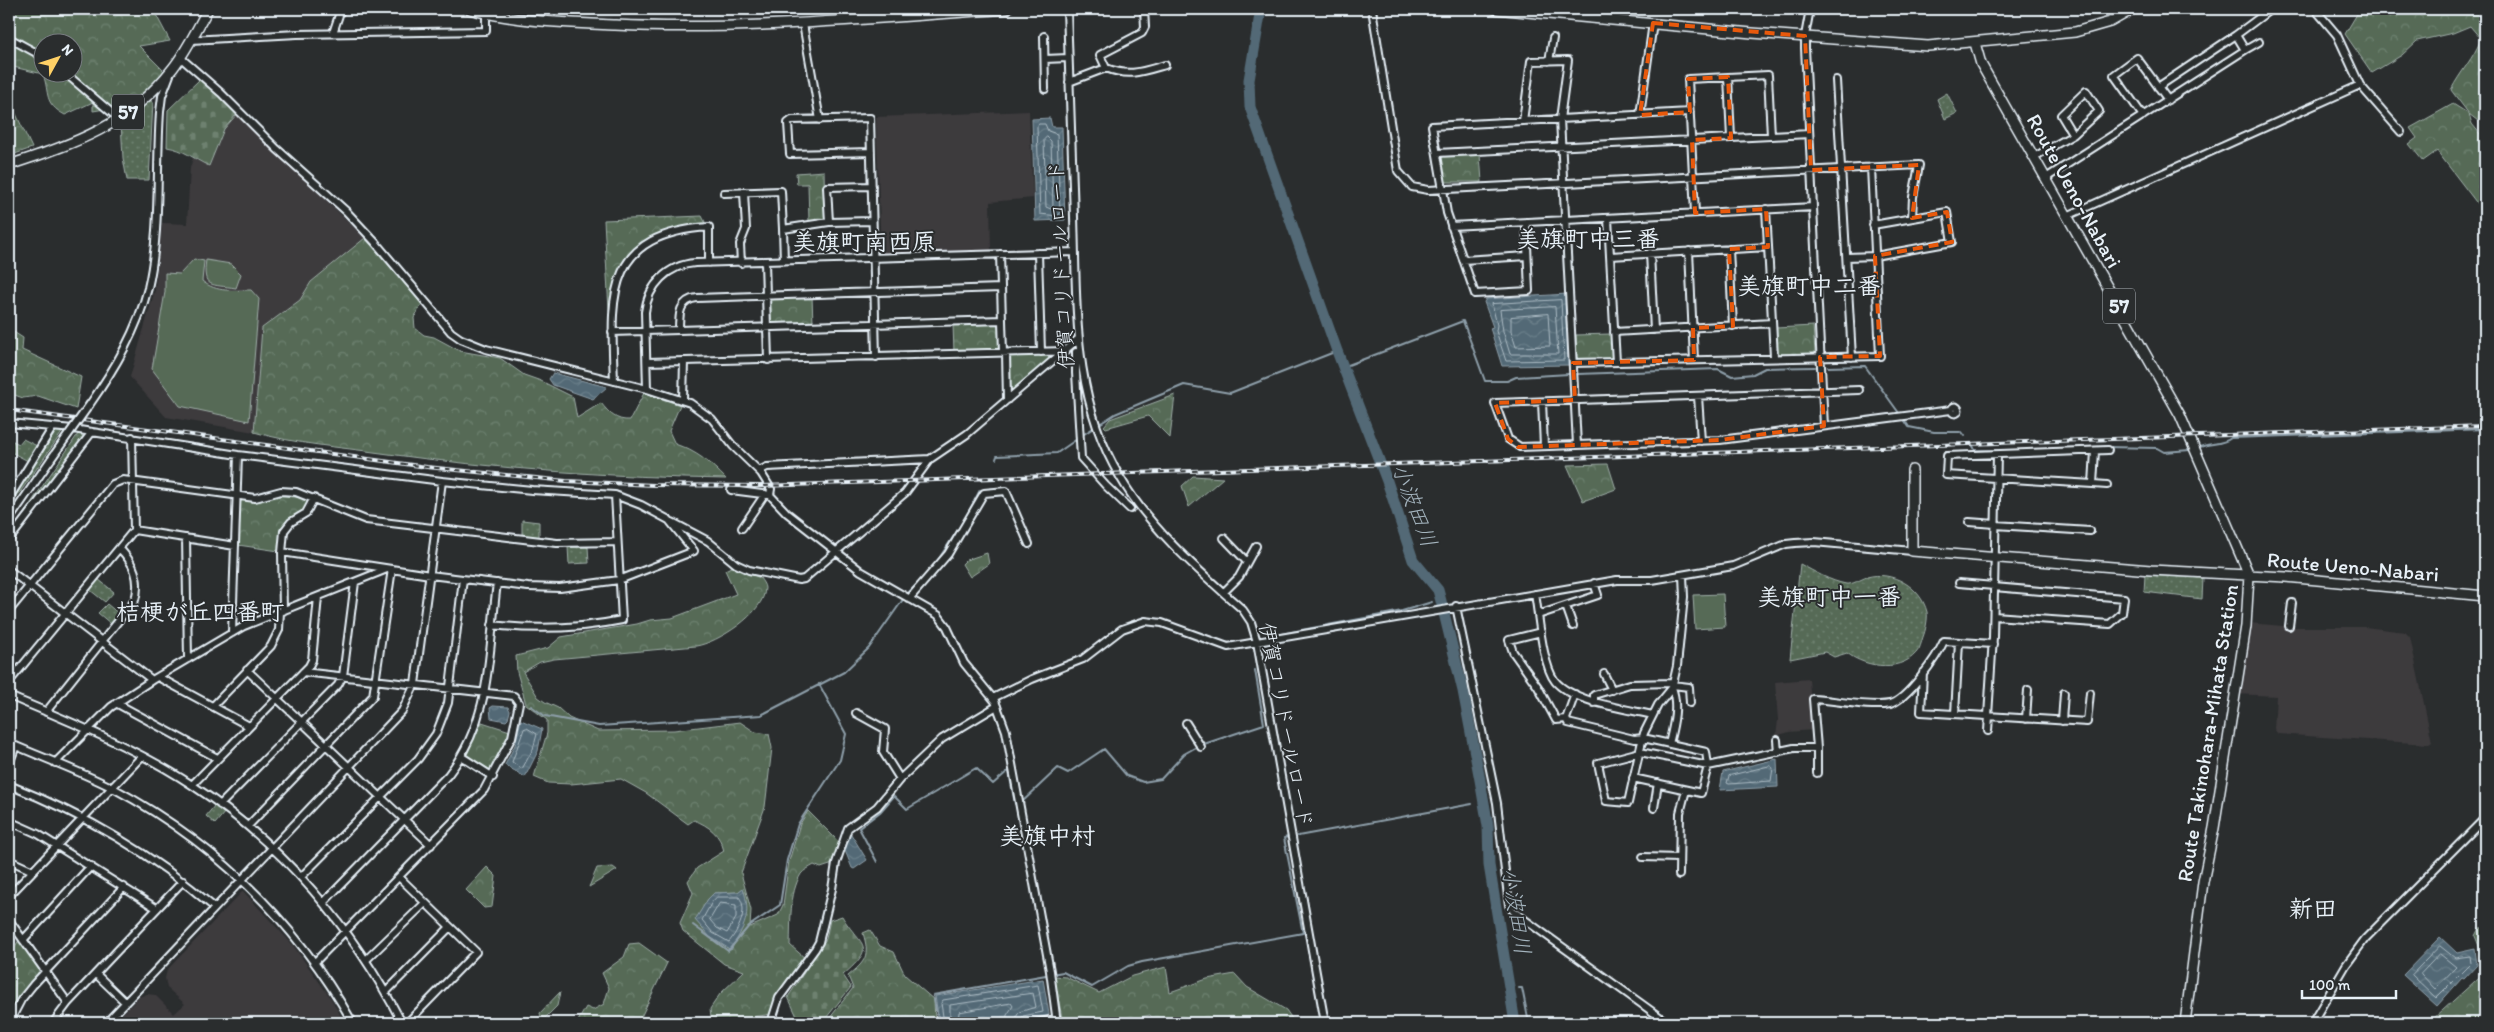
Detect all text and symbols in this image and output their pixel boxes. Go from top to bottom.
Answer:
north arrow [32,32,82,82]
text: N [58,41,77,59]
road number: 57 [112,94,144,130]
street label: Route Ueno-Nabari [2022,109,2127,272]
street label: 伊賀コリドールロード [1043,160,1078,370]
district label: 美旗町中三番 [1516,224,1660,253]
district label: 美旗町南西原 [792,227,936,256]
district label: 美旗町中二番 [1737,271,1881,300]
road number: 57 [2103,288,2135,324]
water label: 小波田川 [1386,459,1443,551]
street label: Route Ueno-Nabari [2266,547,2440,586]
district label: 美旗町中一番 [1757,582,1901,611]
street label: Route Takinohara-Mihata Station [2172,582,2243,884]
district label: 桔梗が丘四番町 [116,597,284,626]
street label: 伊賀コリドールロード [1254,620,1319,830]
district label: 美旗中村 [999,821,1095,850]
water label: 小波田川 [1496,866,1537,957]
district label: 新田 [2289,894,2337,923]
scale bar [2302,967,2395,999]
text: 100 m [2309,976,2351,994]

